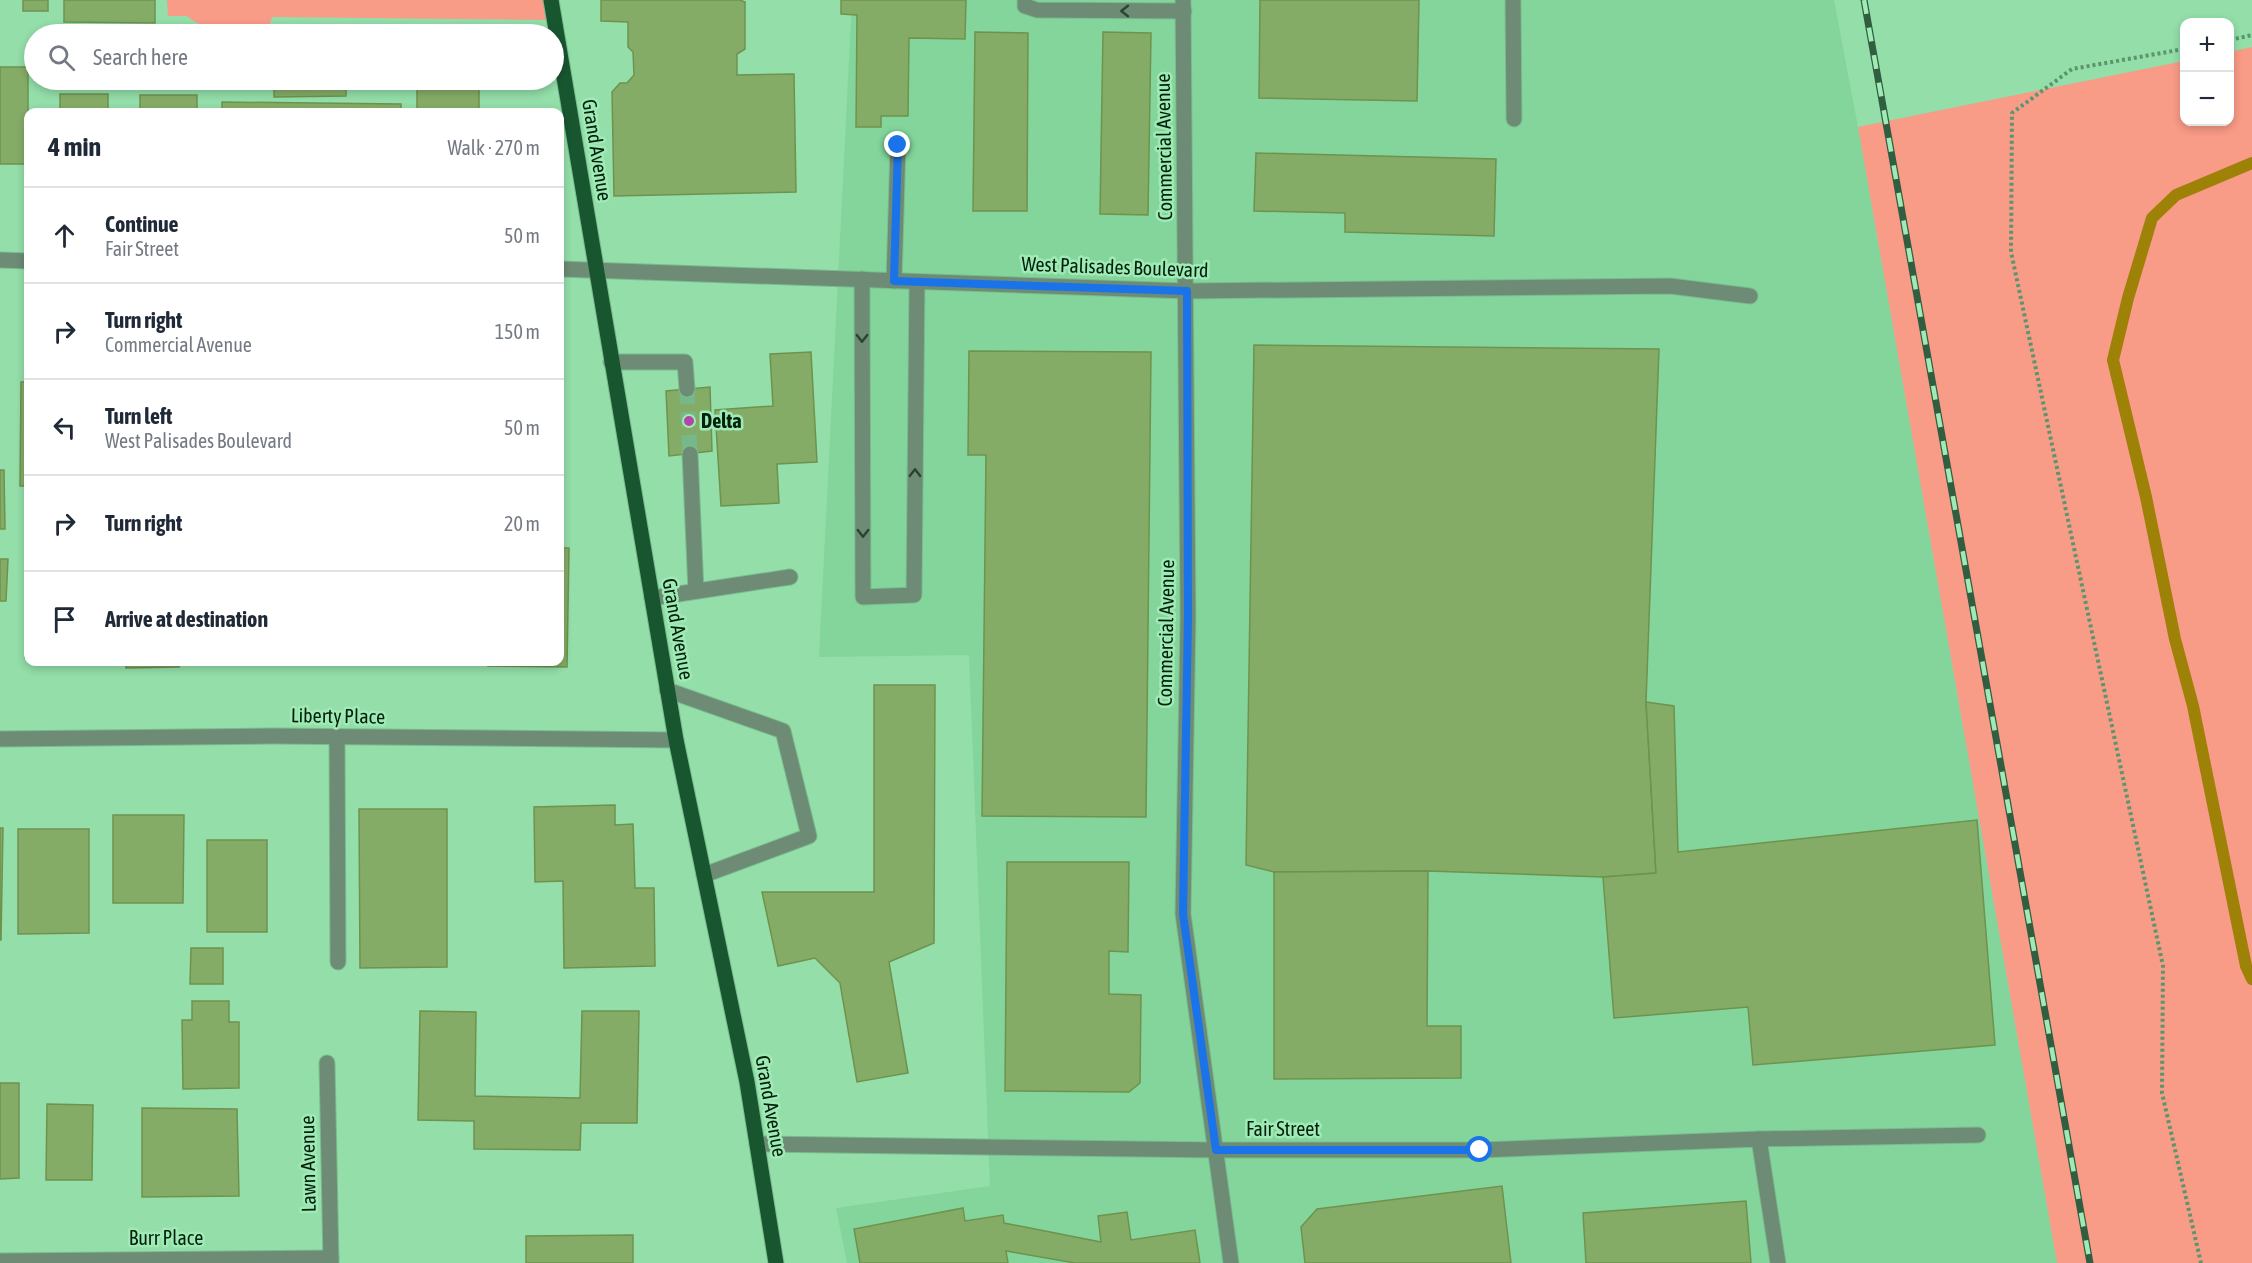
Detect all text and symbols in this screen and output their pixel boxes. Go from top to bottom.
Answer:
one-way arrow [1121,5,1130,17]
map controls [2180,18,2234,126]
button: + [2180,18,2234,72]
search box [24,24,564,90]
icon: search [45,41,78,74]
text: Search here [93,44,188,70]
button: − [2180,72,2234,126]
street label: Commercial Avenue [1151,73,1176,221]
street label: Grand Avenue [578,97,617,202]
route end [884,131,910,157]
text: 4 min [48,132,101,162]
text: Walk · 270 m [448,136,540,159]
text: Continue [105,211,179,237]
icon: ahead [48,219,81,252]
text: 50 m [504,224,540,247]
text: Fair Street [105,237,179,260]
street label: West Palisades Boulevard [1021,252,1209,281]
text: Turn right [105,307,182,333]
icon: right [48,315,81,348]
text: 150 m [495,320,540,343]
text: Commercial Avenue [105,333,252,356]
one-way arrow [856,333,868,342]
text: Turn left [105,403,172,429]
place label: Delta [701,409,742,432]
icon: left [48,411,81,444]
marker: Delta [682,414,696,428]
text: 50 m [504,416,540,439]
text: West Palisades Boulevard [105,429,292,452]
one-way arrow [909,469,921,478]
icon: right [48,507,81,540]
text: Turn right [105,510,182,536]
text: 20 m [504,512,540,535]
one-way arrow [857,528,869,537]
street label: Commercial Avenue [1153,559,1178,707]
street label: Grand Avenue [658,576,699,681]
icon: arrive [48,603,81,636]
text: Arrive at destination [105,606,268,632]
street label: Liberty Place [291,703,385,728]
street label: Grand Avenue [751,1053,792,1158]
street label: Lawn Avenue [295,1115,320,1213]
street label: Fair Street [1246,1117,1320,1140]
route start [1466,1136,1492,1162]
street label: Burr Place [129,1226,203,1249]

